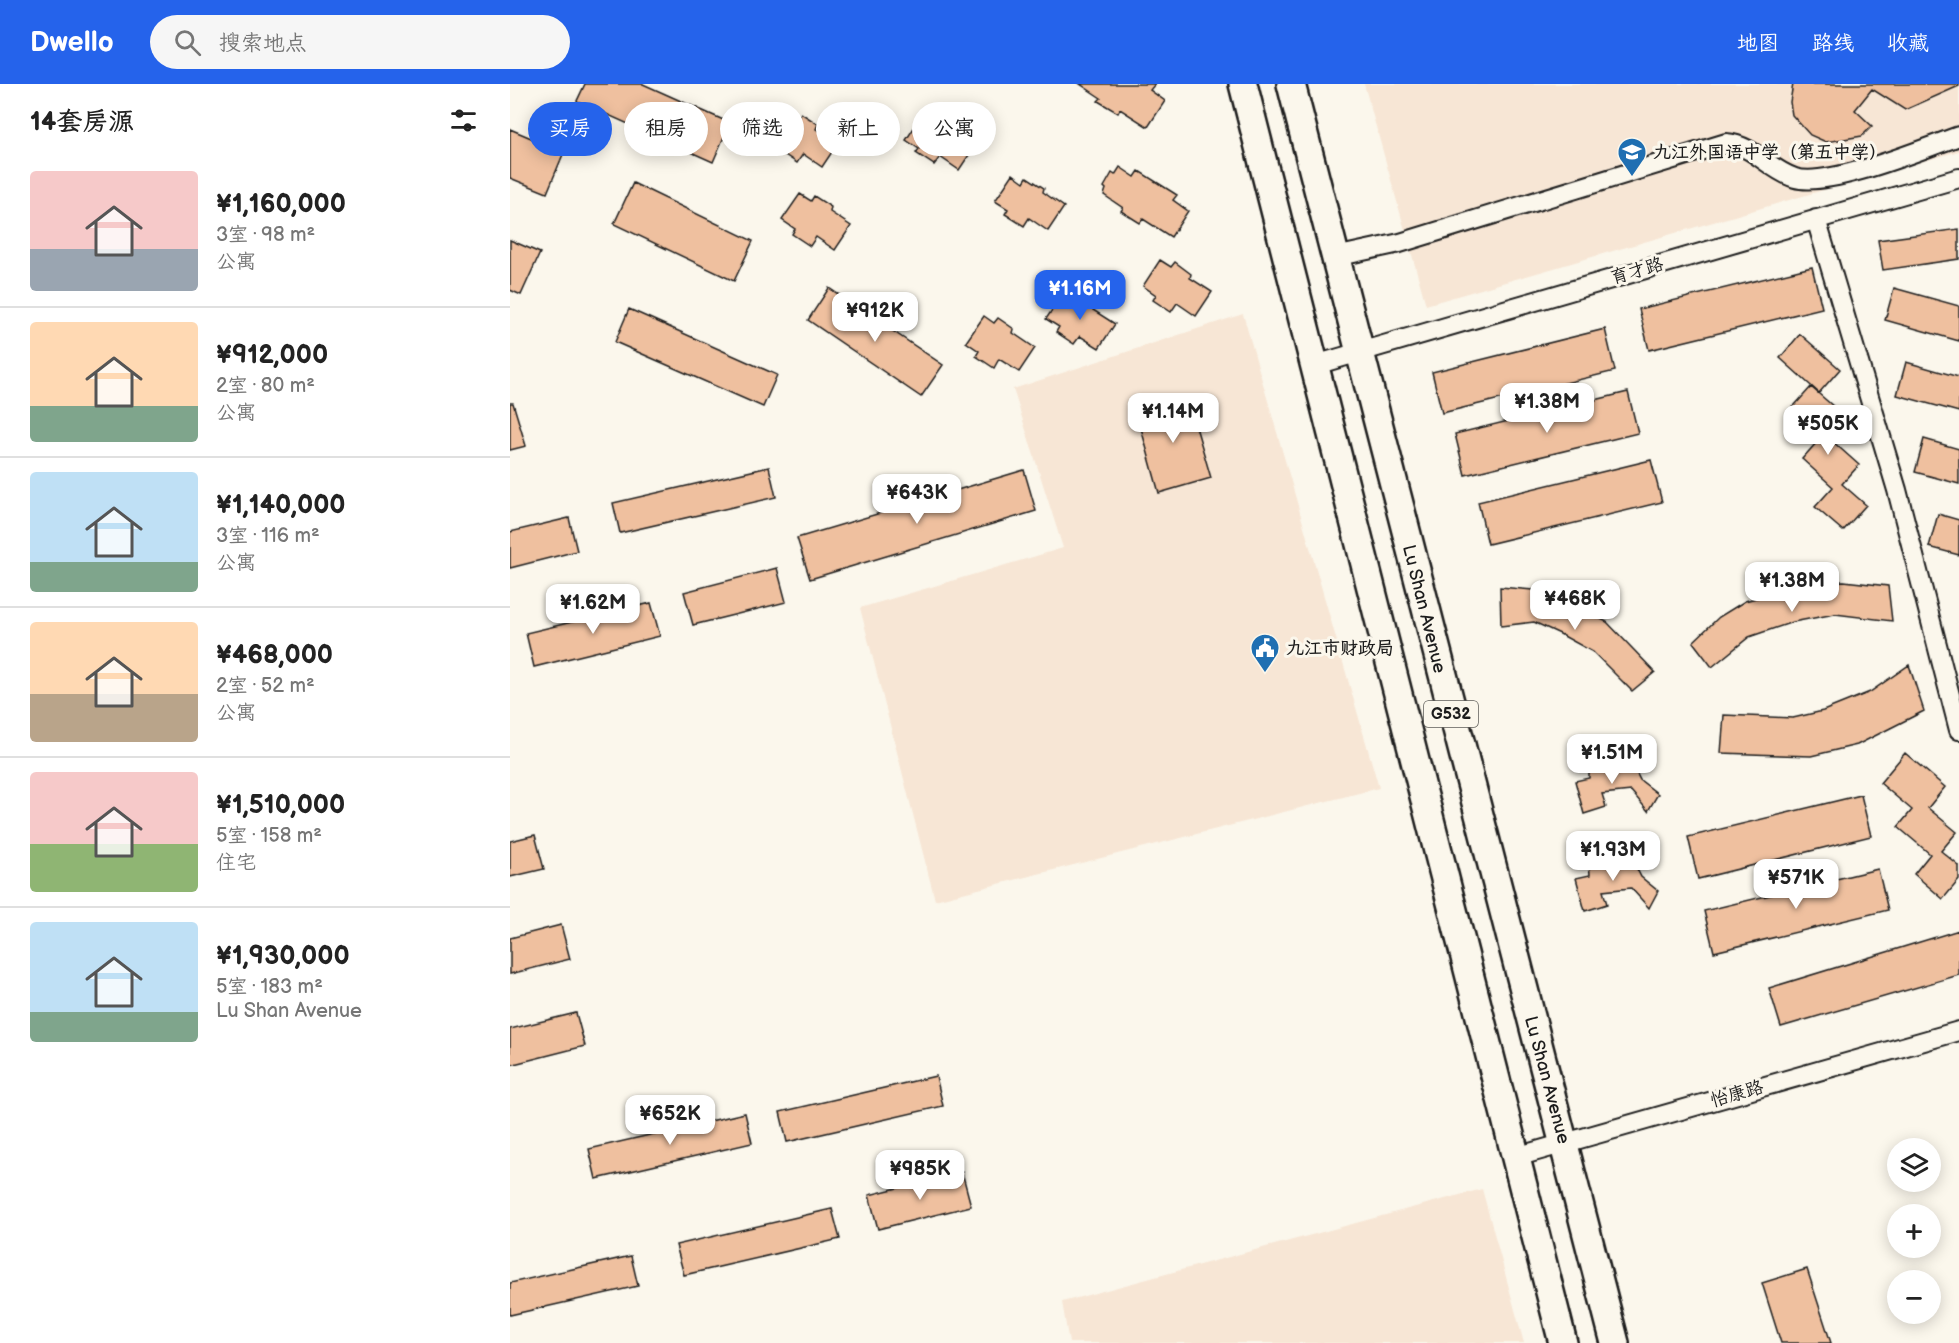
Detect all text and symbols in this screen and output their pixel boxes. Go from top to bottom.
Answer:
search box [150,15,570,69]
text: Dwello [30,26,114,59]
icon: search [171,26,204,59]
text: 搜索地点 [219,30,307,57]
text: 地图 [1737,31,1779,56]
text: 路线 [1812,31,1854,56]
text: 收藏 [1887,31,1929,56]
chip: 买房 [528,102,612,156]
chip: 租房 [624,102,708,156]
chip: 筛选 [720,102,804,156]
chip: 新上 [816,102,900,156]
chip: 公寓 [912,102,996,156]
icon: filters [447,104,480,137]
text: 14套房源 [30,107,134,138]
school or university icon: 九江外国语中学（第五中学） [1616,136,1648,178]
place label: 九江外国语中学（第五中学） [1653,142,1887,163]
text: ¥1,160,000 [216,189,346,220]
icon: home [78,195,150,267]
text: 3室 · 98 m² [216,223,315,247]
text: 公寓 [216,250,256,274]
street label: 育才路 [1608,253,1666,289]
pin: ¥1.16M [1031,270,1129,321]
text: ¥1.16M [1049,277,1111,301]
pin: ¥912K [833,292,917,343]
text: ¥912K [846,299,904,323]
text: ¥912,000 [216,340,328,371]
icon: home [78,346,150,418]
text: 2室 · 80 m² [216,374,315,398]
pin: ¥1.38M [1498,383,1596,434]
text: ¥1.38M [1514,390,1580,414]
pin: ¥1.14M [1124,393,1222,444]
text: ¥1.14M [1142,400,1204,424]
text: 公寓 [216,401,256,425]
pin: ¥505K [1786,405,1870,456]
text: ¥505K [1797,412,1859,436]
pin: ¥643K [875,474,959,525]
text: ¥643K [886,481,948,505]
text: ¥1,140,000 [216,490,346,521]
icon: home [78,496,150,568]
text: 3室 · 116 m² [216,524,320,548]
street label: Lu Shan Avenue [1398,543,1450,676]
text: 公寓 [216,551,256,575]
pin: ¥1.38M [1743,562,1841,613]
text: ¥1.38M [1759,569,1825,593]
pin: ¥468K [1533,580,1617,631]
pin: ¥1.62M [544,584,642,635]
text: ¥468K [1544,587,1606,611]
text: ¥1.62M [560,591,626,615]
public building icon: 九江市财政局 [1249,632,1281,674]
place label: 九江市财政局 [1286,638,1394,659]
text: ¥468,000 [216,640,333,671]
icon: home [78,646,150,718]
text: 2室 · 52 m² [216,674,315,698]
text: 公寓 [216,701,256,725]
road number: G532 [1424,701,1478,727]
pin: ¥1.51M [1563,734,1661,785]
text: ¥1.51M [1581,741,1643,765]
text: ¥1,510,000 [216,790,345,821]
icon: home [78,796,150,868]
text: 5室 · 158 m² [216,824,322,848]
pin: ¥1.93M [1564,831,1662,882]
text: ¥1.93M [1580,838,1646,862]
text: 住宅 [216,851,256,875]
pin: ¥571K [1754,859,1838,910]
text: ¥571K [1768,866,1824,890]
text: ¥1,930,000 [216,941,350,972]
icon: home [78,946,150,1018]
text: 5室 · 183 m² [216,975,323,999]
text: Lu Shan Avenue [216,999,362,1023]
street label: Lu Shan Avenue [1520,1014,1574,1146]
street label: 怡康路 [1708,1076,1766,1112]
pin: ¥652K [628,1095,712,1146]
text: ¥652K [639,1102,701,1126]
map controls [1887,1138,1941,1324]
button: layers [1887,1138,1941,1192]
pin: ¥985K [878,1150,962,1201]
text: ¥985K [889,1157,951,1181]
button: + [1887,1204,1941,1258]
button: − [1887,1270,1941,1324]

